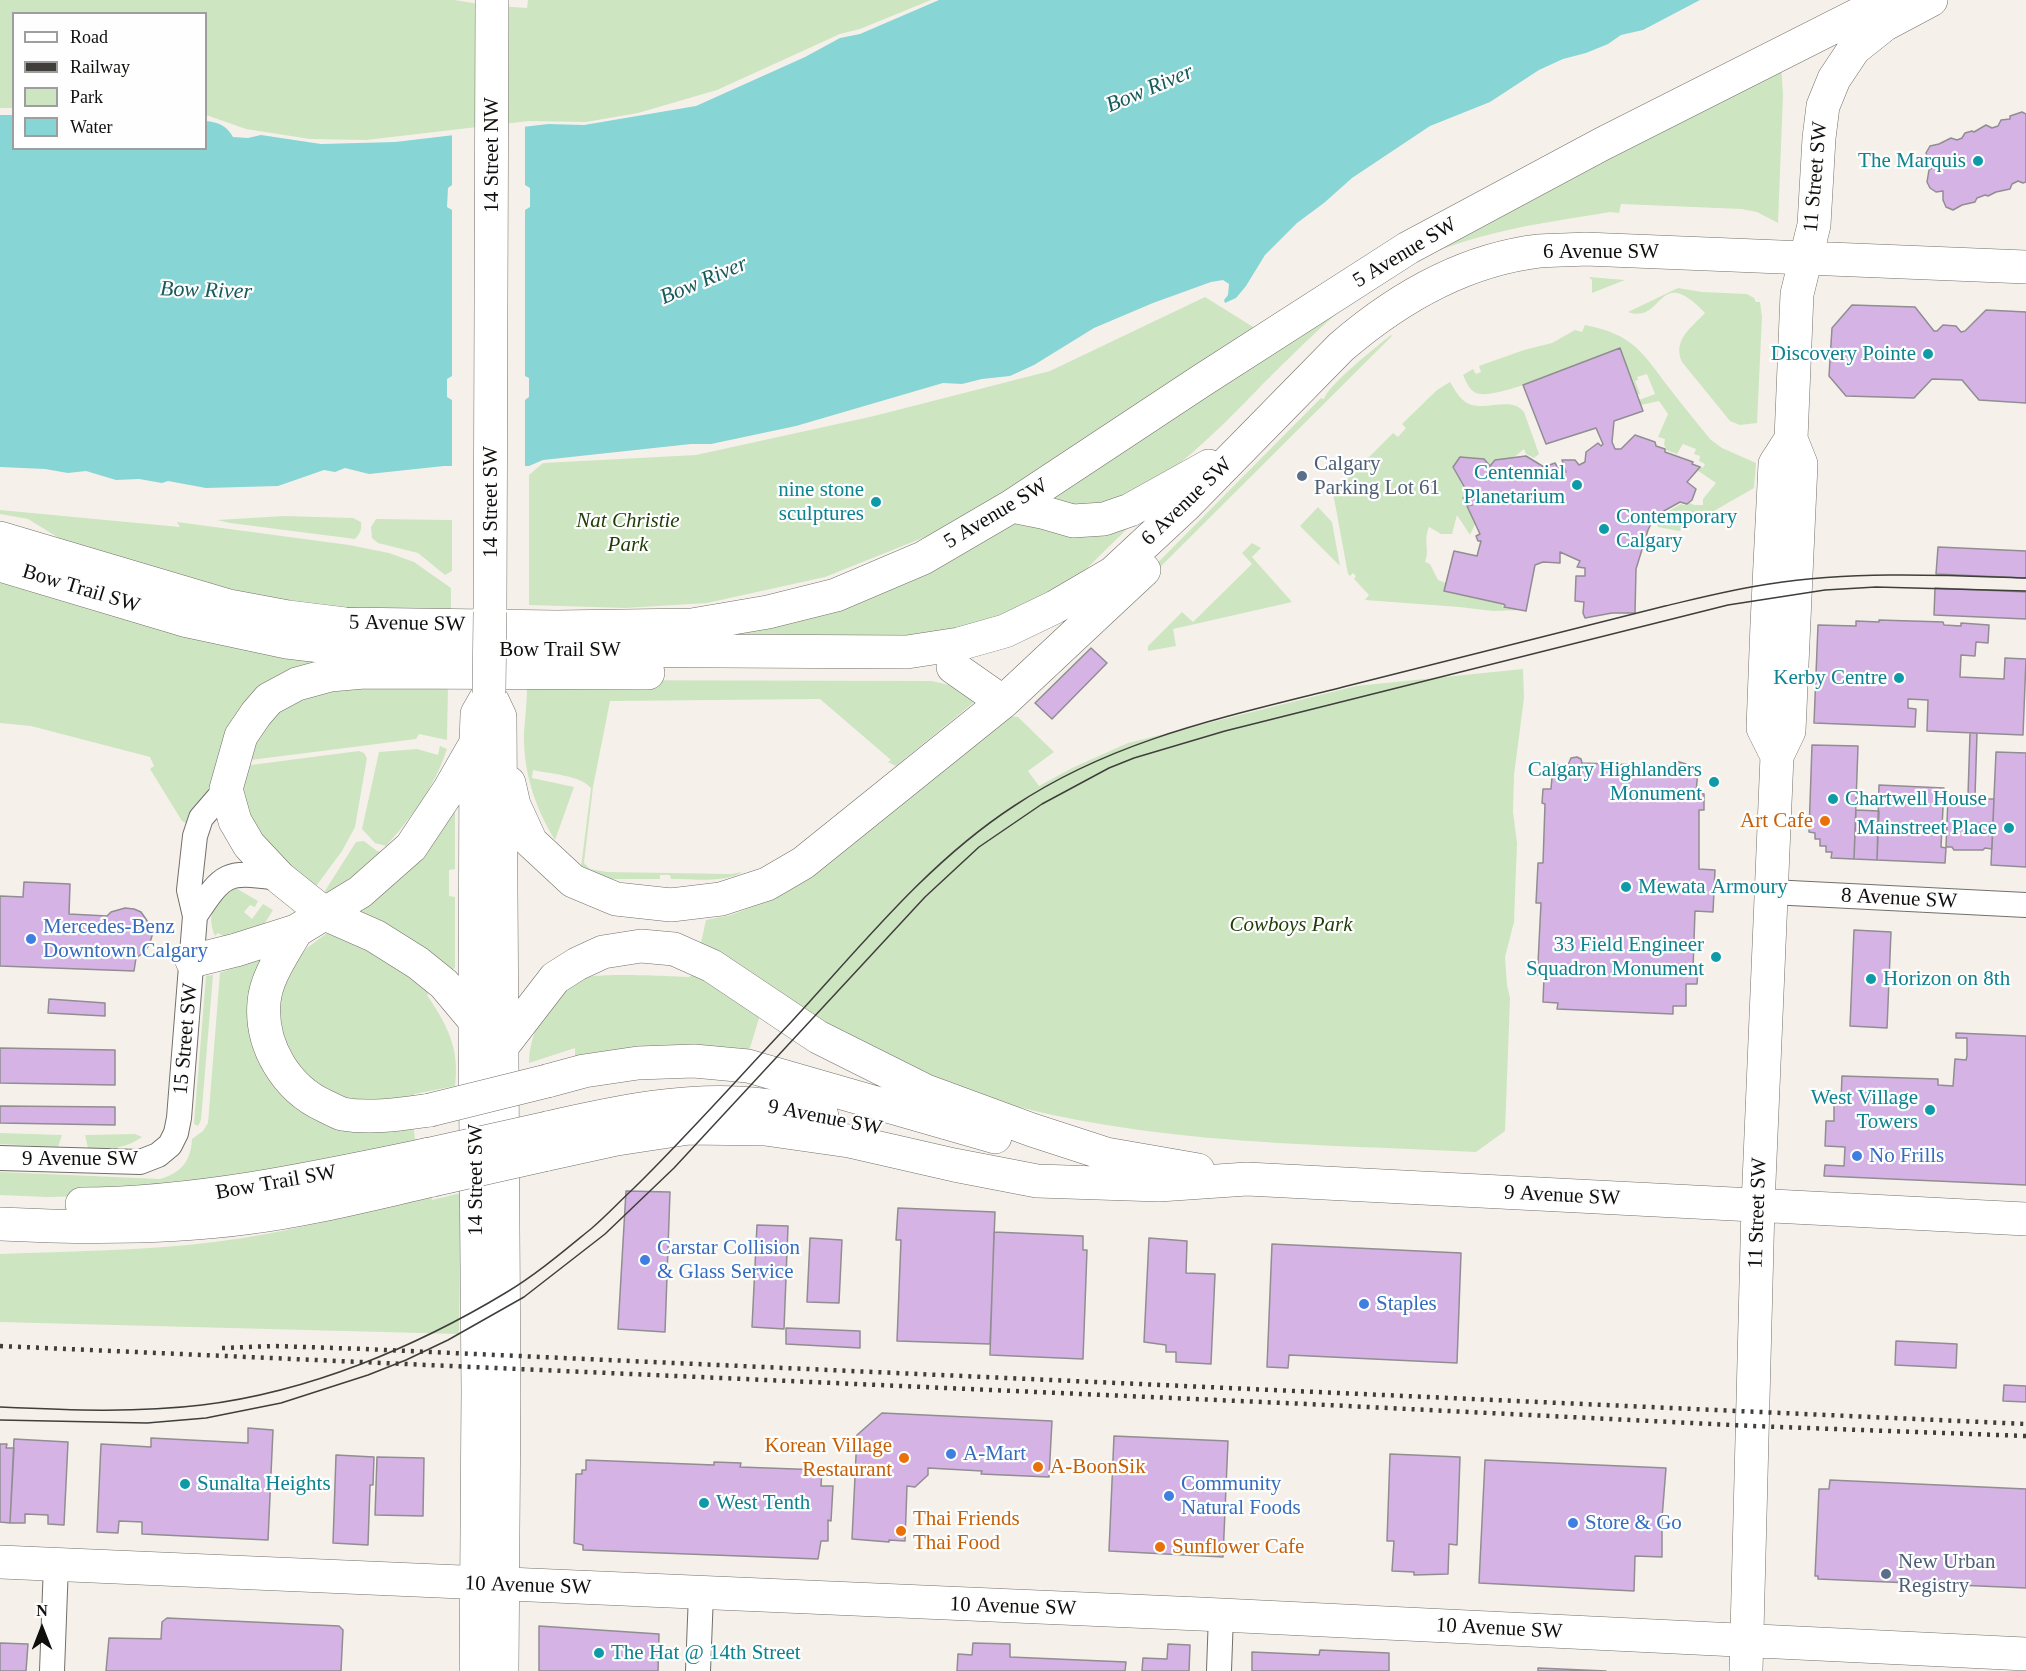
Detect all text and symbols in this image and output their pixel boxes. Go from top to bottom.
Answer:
legend [12,12,207,150]
text: Road [70,27,108,47]
text: Railway [70,57,130,77]
water label: Bow River [1102,59,1198,119]
text: Park [70,87,103,107]
street label: 14 Street NW [479,97,505,213]
text: Water [70,117,113,137]
street label: 11 Street SW [1799,121,1833,233]
place label: The Marquis [1858,148,1966,174]
marker: The Marquis [1971,154,1985,168]
street label: 5 Avenue SW [1349,212,1461,294]
street label: 6 Avenue SW [1543,239,1659,265]
water label: Bow River [656,251,752,311]
water label: Bow River [159,276,253,306]
place label: Discovery Pointe [1771,341,1916,367]
marker: Discovery Pointe [1921,347,1935,361]
street label: 14 Street SW [478,446,504,558]
place label: Calgary Parking Lot 61 [1314,451,1440,501]
street label: 6 Avenue SW [1136,453,1238,551]
place label: Centennial Planetarium [1464,460,1565,510]
marker: Calgary Parking Lot 61 [1295,469,1309,483]
street label: 5 Avenue SW [940,473,1052,555]
place label: nine stone sculptures [778,477,864,527]
marker: Centennial Planetarium [1570,478,1584,492]
marker: nine stone sculptures [869,495,883,509]
place label: Contemporary Calgary [1616,504,1737,554]
park label: Nat Christie Park [576,508,680,558]
marker: Contemporary Calgary [1597,522,1611,536]
street label: Bow Trail SW [19,559,143,619]
street label: 5 Avenue SW [349,610,465,638]
street label: Bow Trail SW [499,637,621,663]
place label: Kerby Centre [1773,665,1887,691]
marker: Kerby Centre [1892,671,1906,685]
place label: Calgary Highlanders Monument [1528,757,1702,807]
marker: Calgary Highlanders Monument [1707,775,1721,789]
place label: Chartwell House [1845,786,1987,812]
marker: Chartwell House [1826,792,1840,806]
place label: Art Cafe [1740,808,1813,834]
marker: Art Cafe [1818,814,1832,828]
place label: Mainstreet Place [1856,815,1997,841]
marker: Mainstreet Place [2002,821,2016,835]
place label: Mewata Armoury [1638,874,1788,900]
marker: Mewata Armoury [1619,880,1633,894]
street label: 8 Avenue SW [1840,883,1958,915]
park label: Cowboys Park [1229,912,1353,938]
place label: Mercedes-Benz Downtown Calgary [43,914,208,964]
marker: Mercedes-Benz Downtown Calgary [24,932,38,946]
place label: 33 Field Engineer Squadron Monument [1526,932,1704,982]
marker: 33 Field Engineer Squadron Monument [1709,950,1723,964]
place label: Horizon on 8th [1883,966,2010,992]
marker: Horizon on 8th [1864,972,1878,986]
street label: 15 Street SW [169,982,203,1096]
place label: West Village Towers [1811,1085,1918,1135]
street label: 9 Avenue SW [766,1095,884,1141]
marker: West Village Towers [1923,1103,1937,1117]
street label: 14 Street SW [463,1124,489,1236]
place label: No Frills [1869,1143,1944,1169]
street label: 9 Avenue SW [22,1146,138,1172]
marker: No Frills [1850,1149,1864,1163]
street label: 11 Street SW [1743,1157,1773,1269]
street label: Bow Trail SW [214,1160,338,1206]
street label: 9 Avenue SW [1503,1180,1621,1212]
place label: Carstar Collision & Glass Service [657,1235,800,1285]
marker: Carstar Collision & Glass Service [638,1253,652,1267]
place label: Staples [1376,1291,1437,1317]
marker: Staples [1357,1297,1371,1311]
place label: Korean Village Restaurant [764,1433,892,1483]
place label: A-Mart [963,1441,1026,1467]
marker: A-Mart [944,1447,958,1461]
marker: Korean Village Restaurant [897,1451,911,1465]
place label: A-BoonSik [1050,1454,1146,1480]
marker: A-BoonSik [1031,1460,1045,1474]
place label: Sunalta Heights [197,1471,331,1497]
place label: Community Natural Foods [1181,1471,1301,1521]
marker: Sunalta Heights [178,1477,192,1491]
marker: Community Natural Foods [1162,1489,1176,1503]
place label: West Tenth [716,1490,810,1516]
marker: West Tenth [697,1496,711,1510]
place label: Thai Friends Thai Food [913,1506,1020,1556]
place label: Store & Go [1585,1510,1682,1536]
marker: Store & Go [1566,1516,1580,1530]
marker: Thai Friends Thai Food [894,1524,908,1538]
place label: Sunflower Cafe [1172,1534,1304,1560]
marker: Sunflower Cafe [1153,1540,1167,1554]
place label: New Urban Registry [1898,1549,1995,1599]
marker: New Urban Registry [1879,1567,1893,1581]
street label: 10 Avenue SW [464,1571,592,1601]
street label: 10 Avenue SW [949,1592,1077,1622]
north arrow [12,1599,72,1659]
text: N [36,1602,48,1619]
street label: 10 Avenue SW [1435,1613,1563,1645]
place label: The Hat @ 14th Street [611,1640,801,1666]
marker: The Hat @ 14th Street [592,1646,606,1660]

